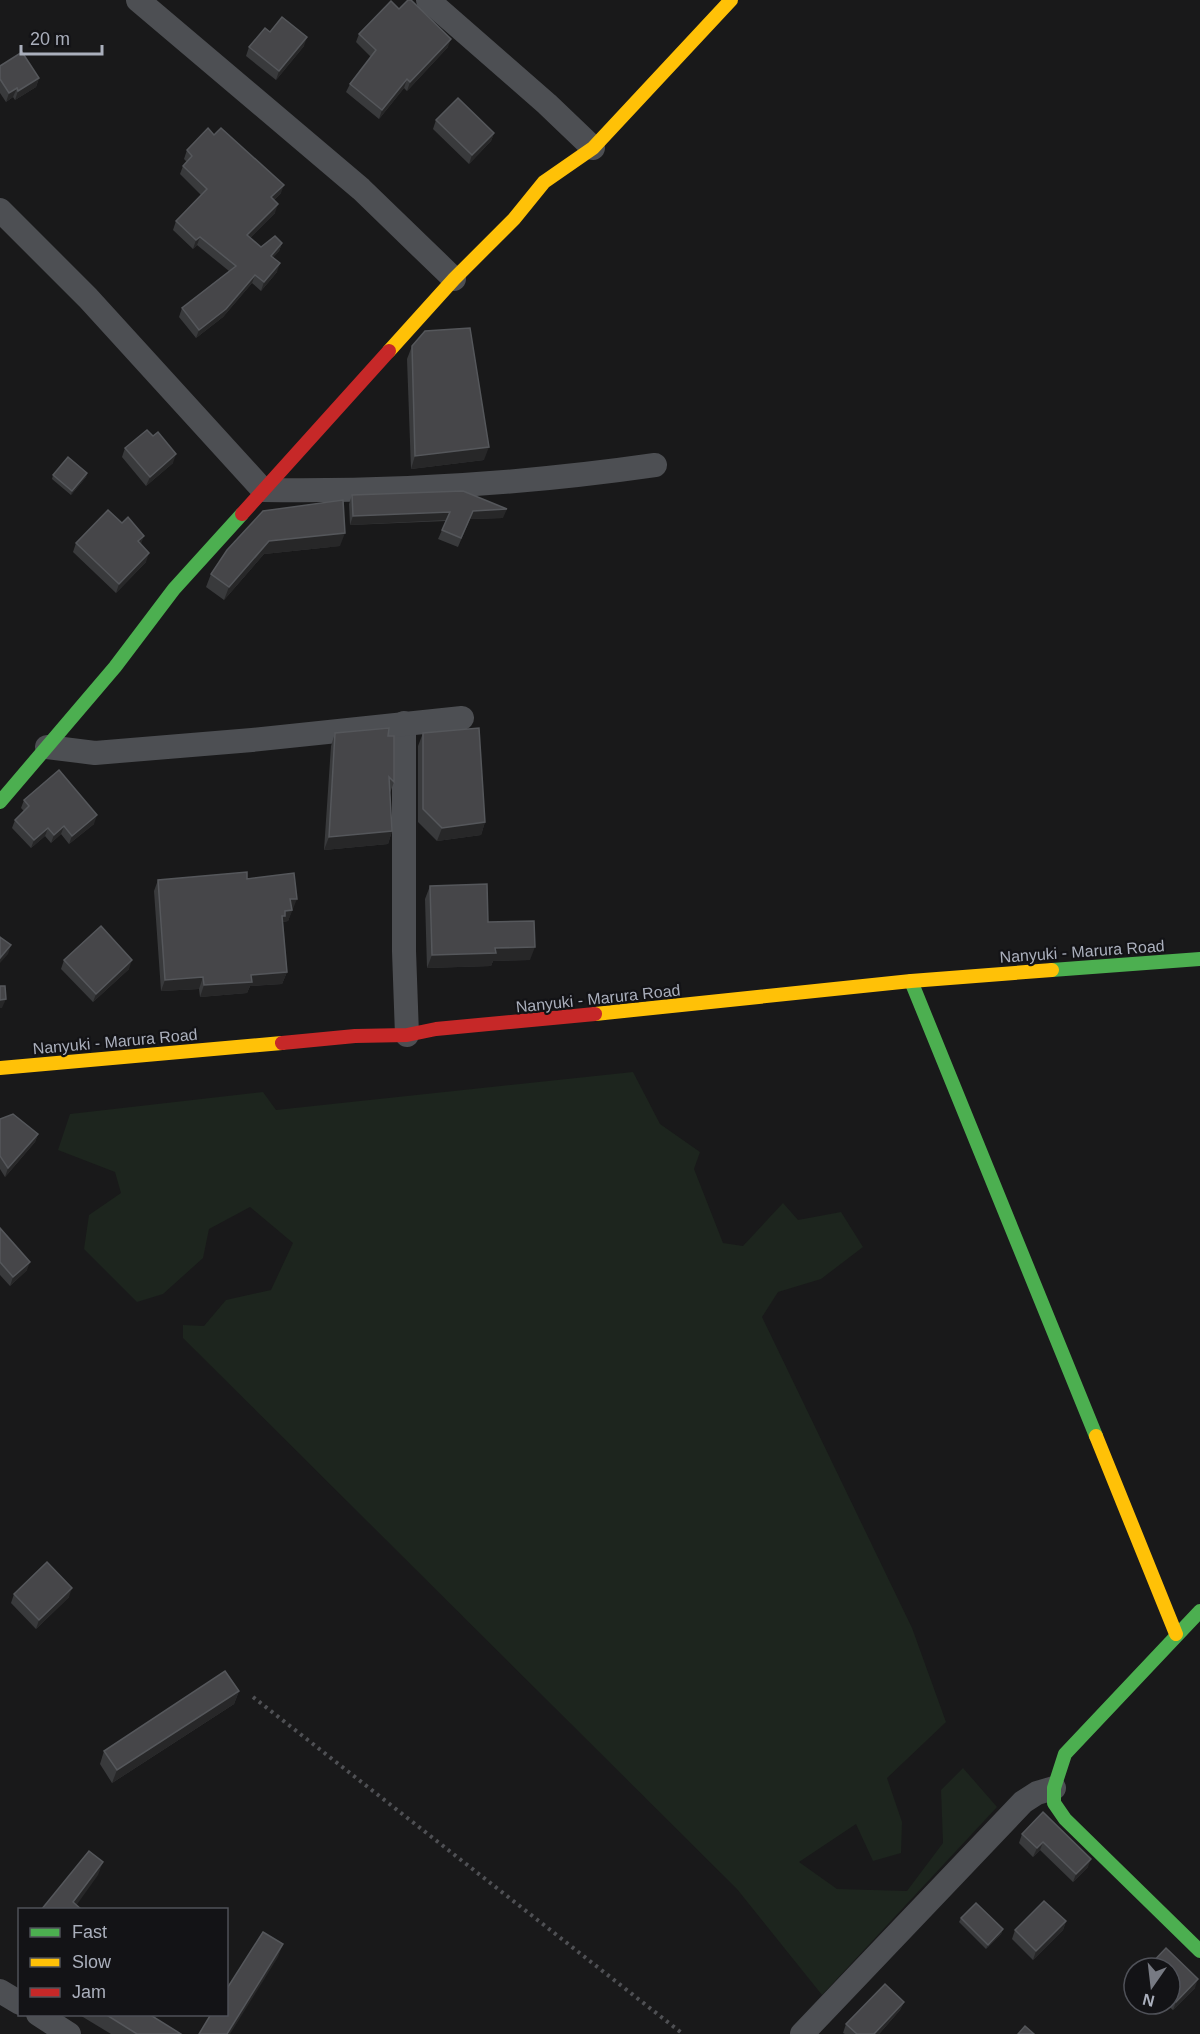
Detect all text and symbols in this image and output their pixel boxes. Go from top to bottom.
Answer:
scale bar [21,18,102,56]
text: 20 m [30,29,70,49]
street label: Nanyuki - Marura Road [999,937,1165,966]
street label: Nanyuki - Marura Road [515,981,681,1016]
street label: Nanyuki - Marura Road [32,1026,198,1057]
legend [18,1908,228,2016]
text: Fast [72,1922,107,1942]
text: Slow [72,1952,112,1972]
north arrow [1122,1956,1182,2016]
text: Jam [72,1982,106,2002]
text: N [1141,1990,1156,2010]

